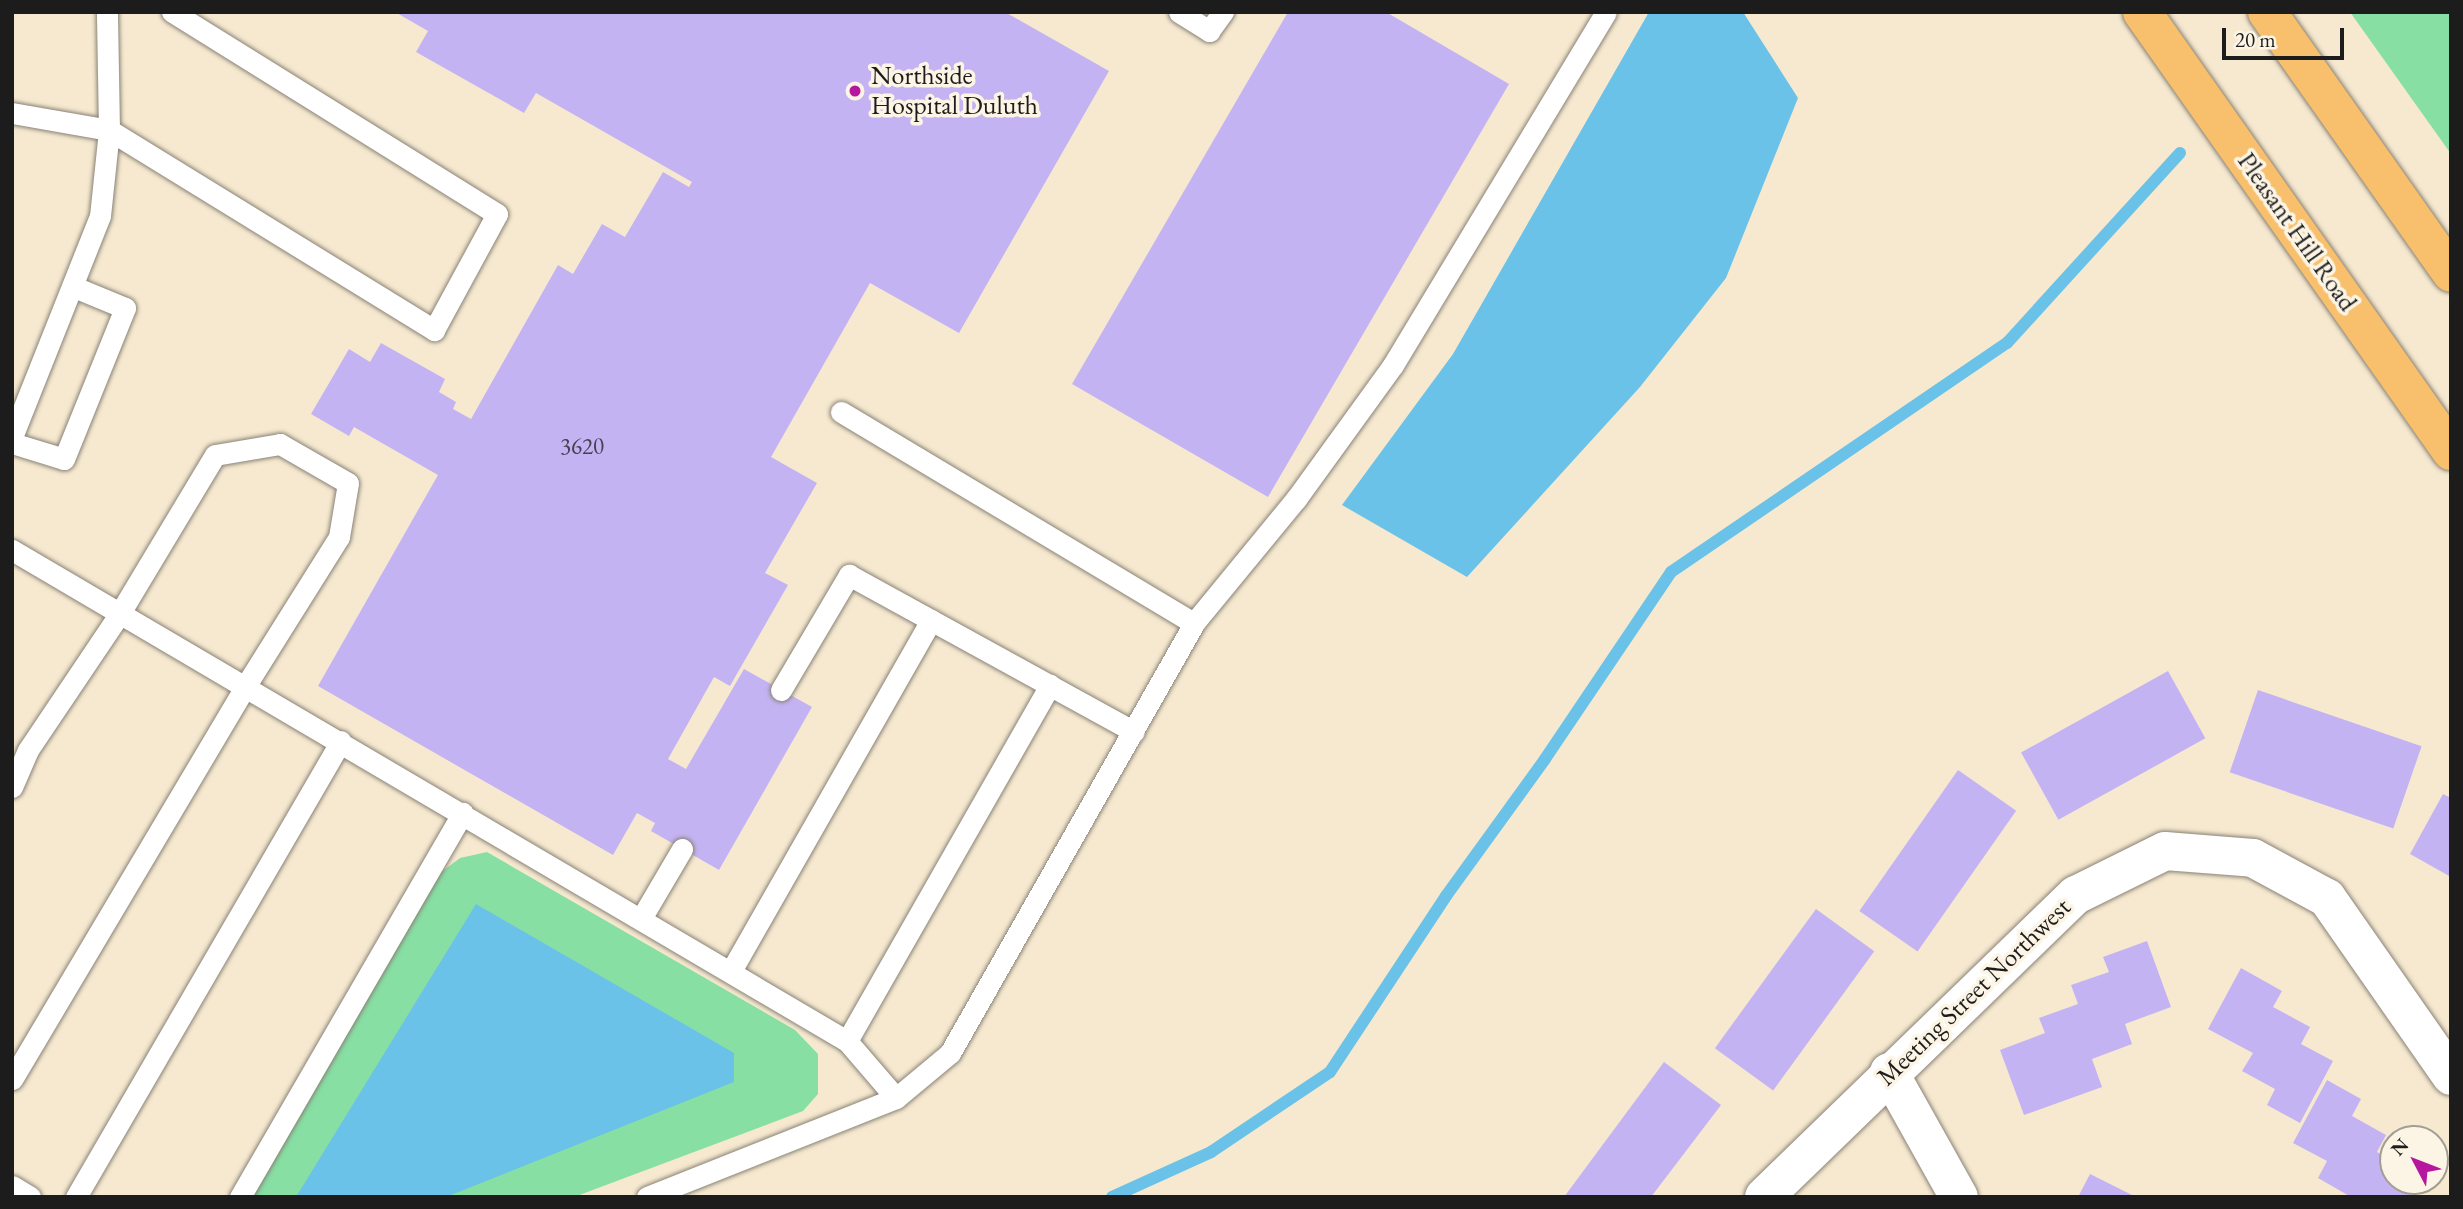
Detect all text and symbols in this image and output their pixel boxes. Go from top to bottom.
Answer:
scale bar [2225,14,2348,58]
text: 20 m [2235,26,2276,53]
place label: Northside Hospital Duluth [871,60,1038,122]
marker: Northside Hospital Duluth [845,81,865,101]
street label: Pleasant Hill Road [2231,147,2363,317]
house number: 3620 [560,432,604,460]
street label: Meeting Street Northwest [1871,892,2077,1092]
north arrow [2379,1125,2449,1195]
text: N [2385,1133,2414,1161]

